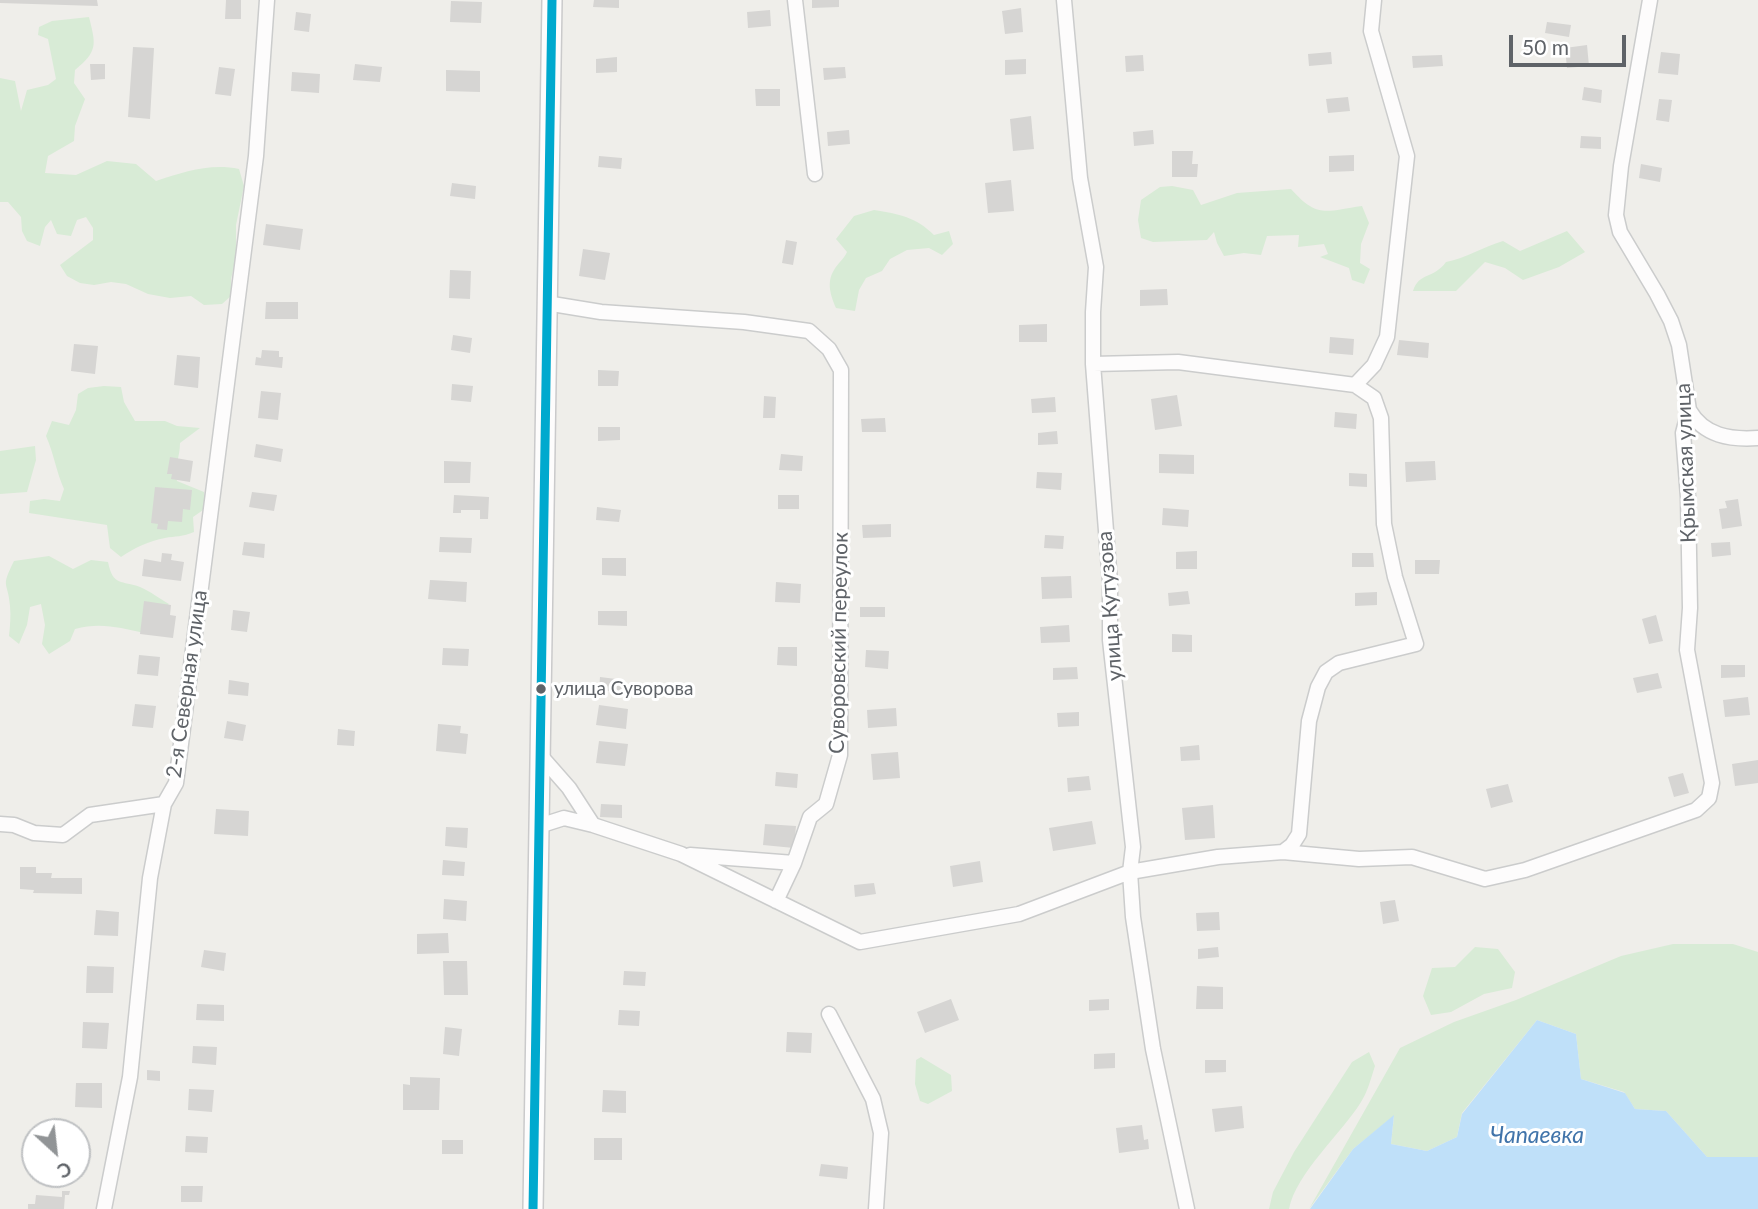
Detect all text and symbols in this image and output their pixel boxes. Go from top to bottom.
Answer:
scale bar [1513,21,1630,65]
text: 50 m [1522,34,1569,59]
street label: Крымская улица [1671,383,1701,543]
street label: улица Кутузова [1092,530,1128,682]
street label: Суворовский переулок [824,532,854,754]
street label: 2-я Северная улица [161,589,213,779]
place label: улица Суворова [554,678,693,700]
marker: улица Суворова [534,682,548,696]
north arrow [21,1118,91,1188]
water label: Чапаевка [1490,1122,1584,1150]
text: С [54,1157,76,1183]

